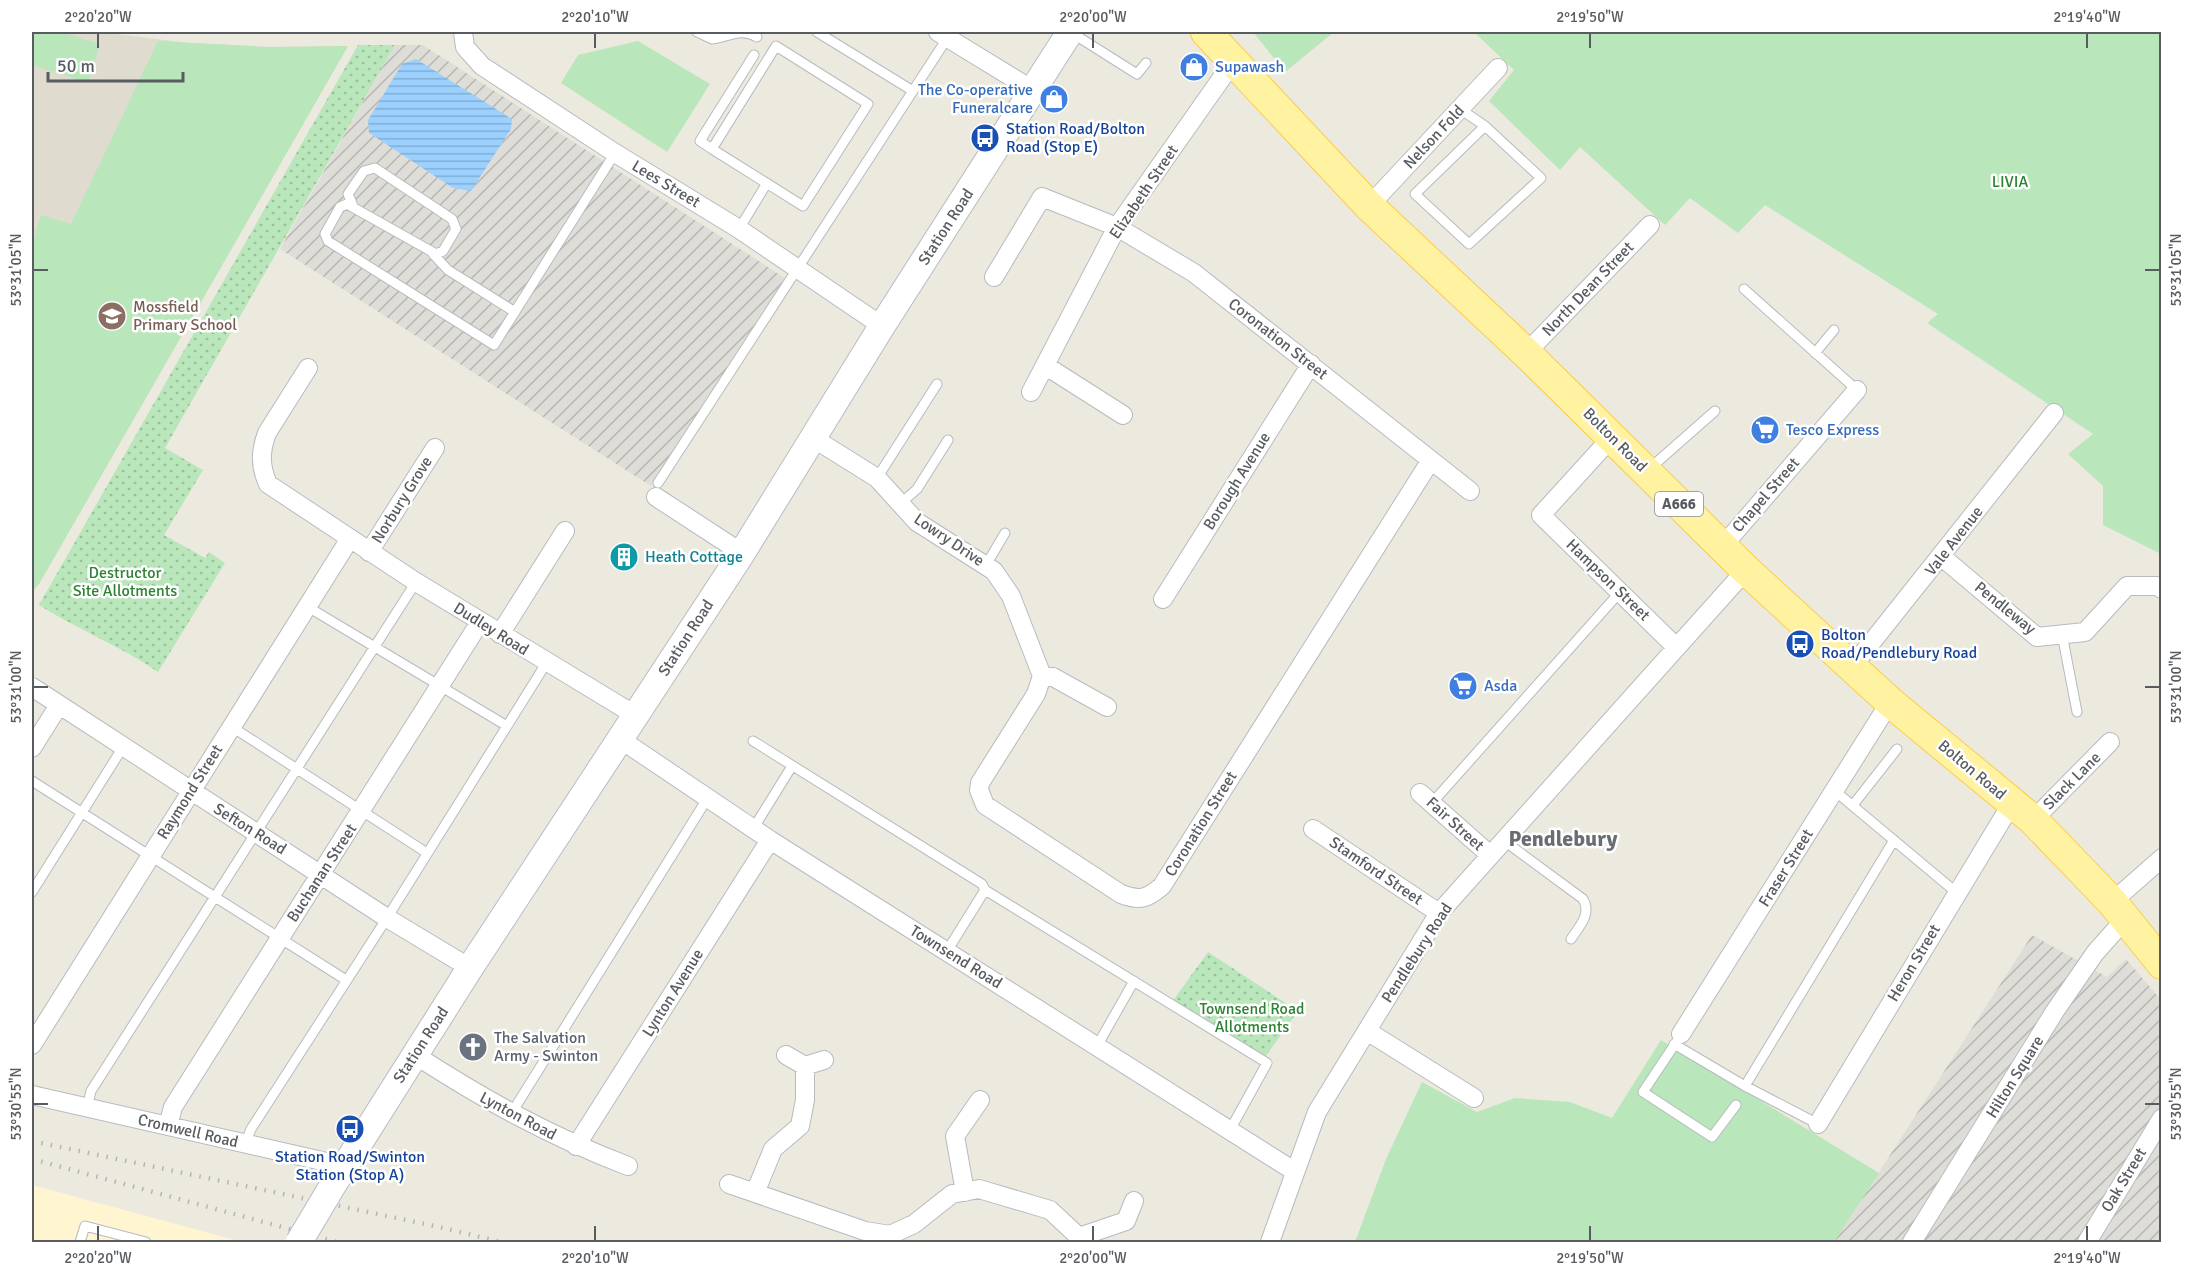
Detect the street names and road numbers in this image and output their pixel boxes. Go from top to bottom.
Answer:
street label: Nelson Fold [1399,101,1469,173]
street label: Elizabeth Street [1105,141,1183,243]
street label: Lees Street [628,156,704,212]
street label: Station Road [914,185,978,269]
street label: North Dean Street [1538,237,1638,340]
street label: Coronation Street [1224,294,1332,384]
street label: Bolton Road [1579,404,1651,476]
street label: Borough Avenue [1199,428,1275,534]
street label: Norbury Grove [367,453,437,547]
street label: Chapel Street [1728,453,1804,537]
road number: A666 [1655,492,1703,516]
street label: Vale Avenue [1921,502,1987,580]
street label: Lowry Drive [910,509,988,571]
street label: Hampson Street [1562,535,1655,625]
street label: Pendleway [1970,577,2040,639]
street label: Station Road [654,596,718,680]
street label: Dudley Road [450,598,532,660]
street label: Bolton Road [1934,736,2010,804]
street label: Raymond Street [153,740,227,843]
street label: Slack Lane [2039,748,2105,814]
street label: Coronation Street [1161,767,1242,881]
street label: Fair Street [1422,793,1489,856]
street label: Sefton Road [210,799,290,859]
street label: Buchanan Street [283,820,362,926]
street label: Fraser Street [1754,825,1818,911]
street label: Stamford Street [1326,832,1427,910]
street label: Pendlebury Road [1377,899,1457,1007]
street label: Heron Street [1883,920,1945,1005]
street label: Townsend Road [906,921,1006,993]
street label: Lynton Avenue [638,945,708,1041]
street label: Station Road [389,1003,453,1087]
street label: Hilton Square [1982,1032,2048,1122]
street label: Lynton Road [476,1087,560,1145]
street label: Cromwell Road [136,1110,240,1152]
street label: Oak Street [2097,1144,2151,1216]

